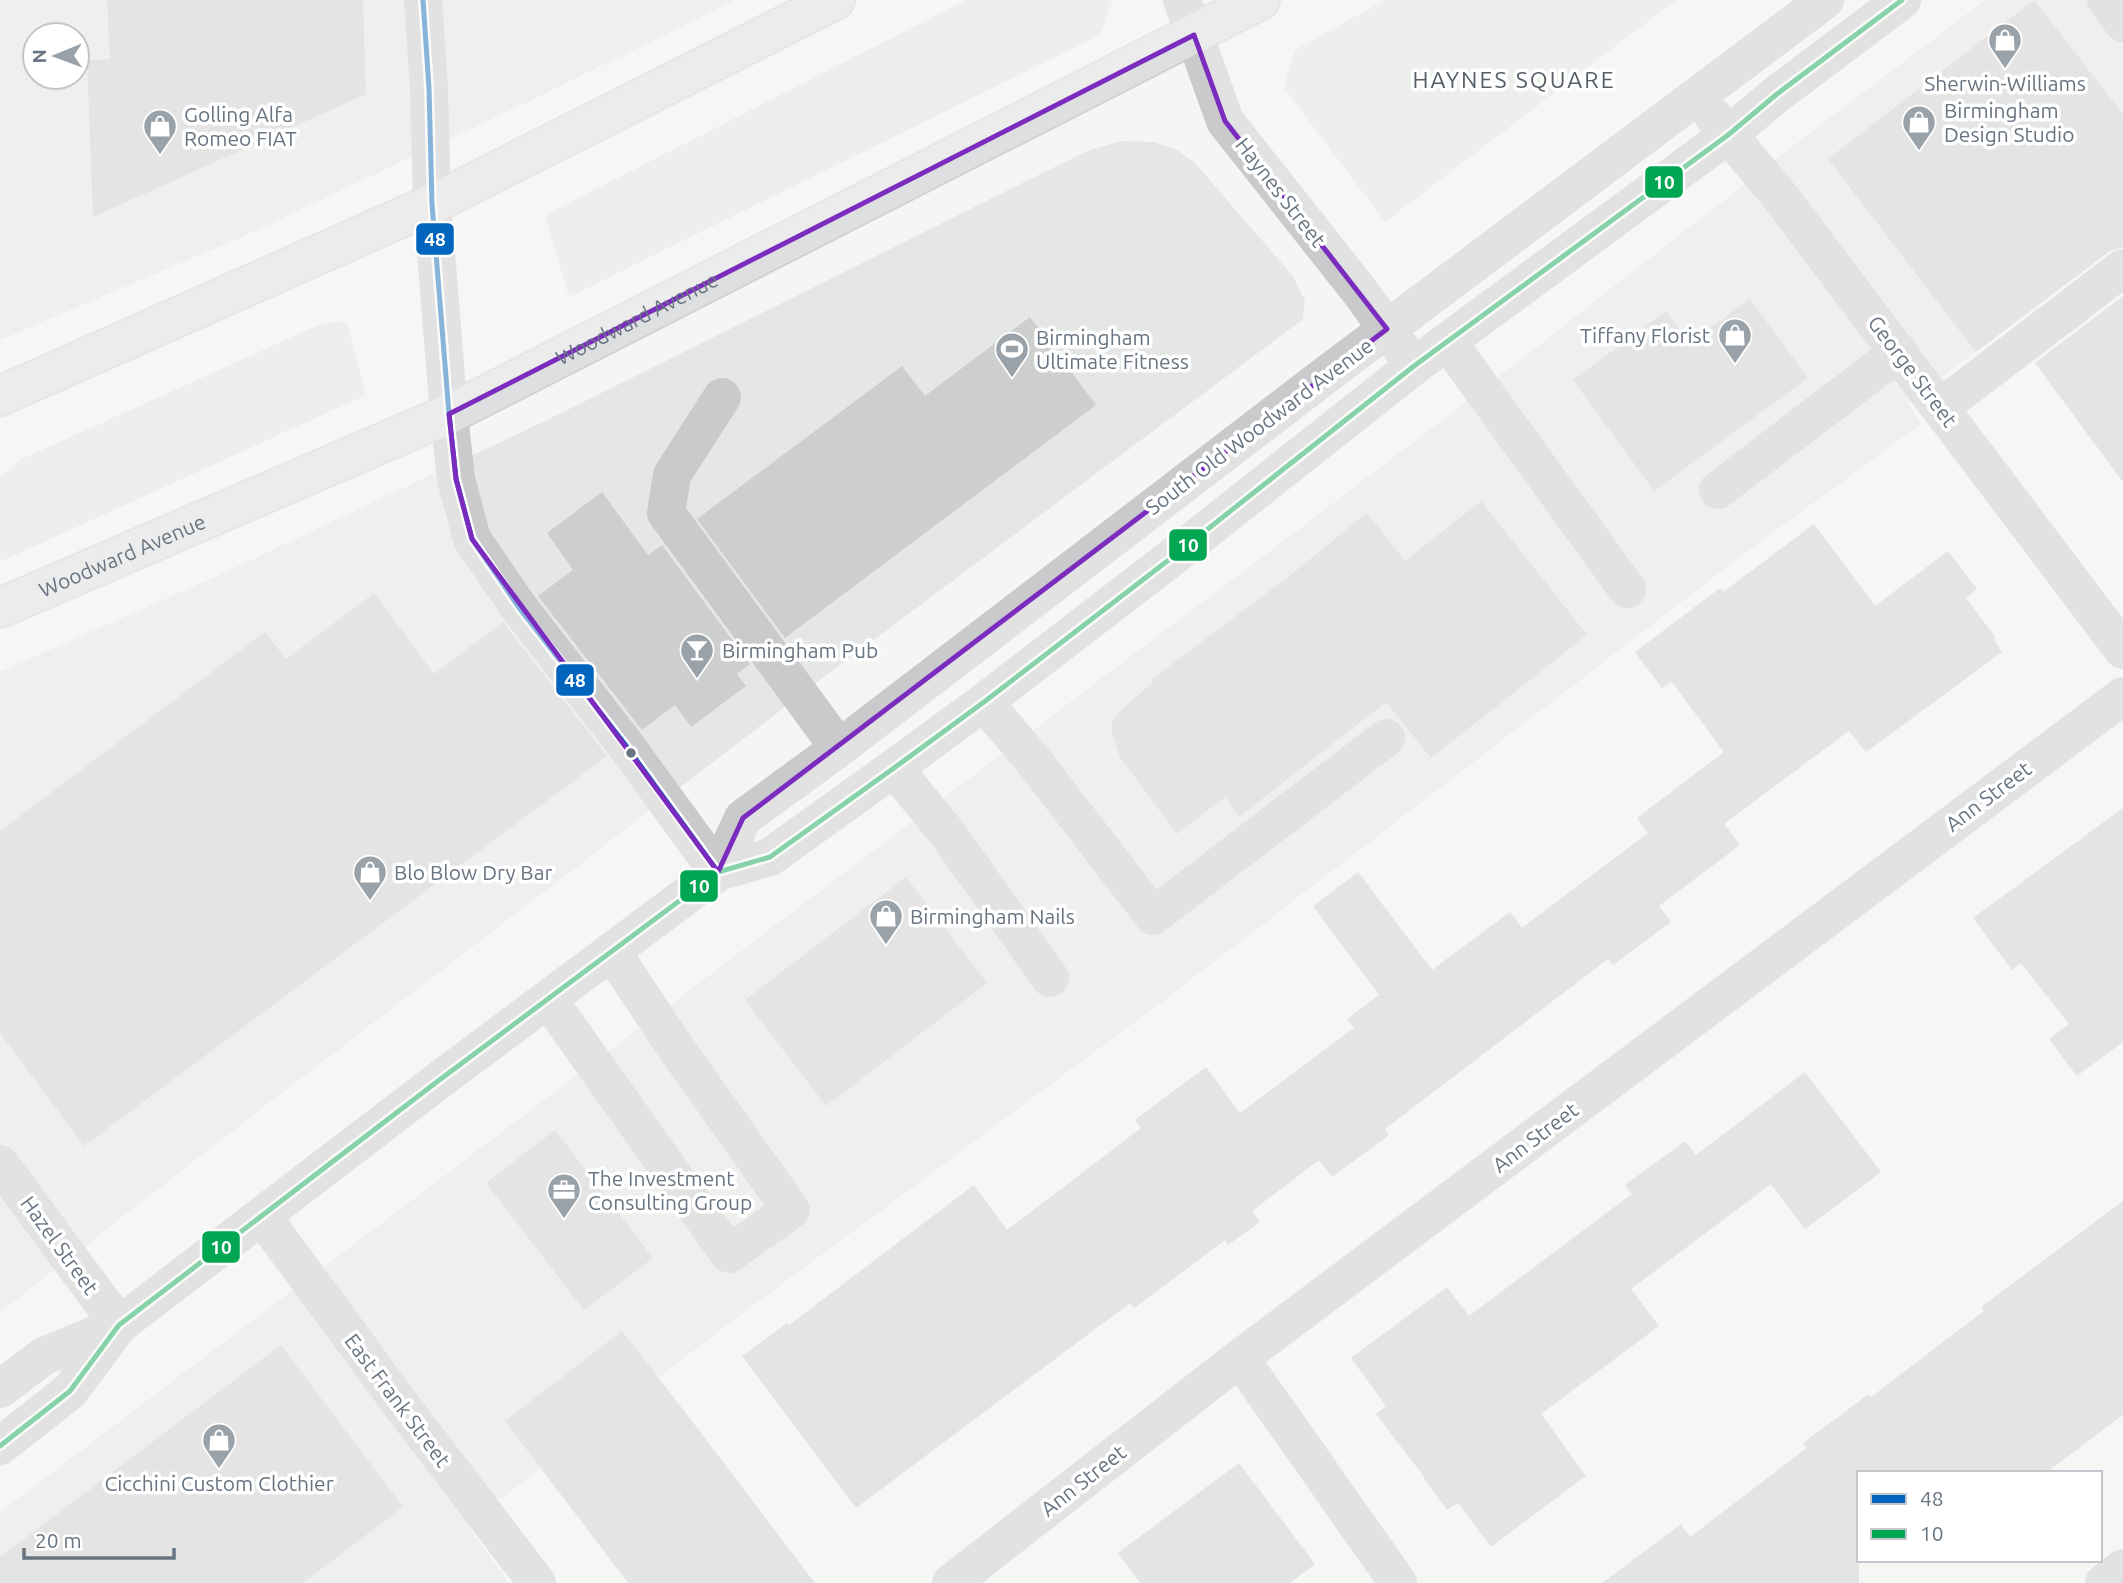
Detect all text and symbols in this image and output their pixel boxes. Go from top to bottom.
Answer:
north arrow [21,21,91,91]
shop icon: Sherwin-Williams [1986,21,2024,70]
text: N [28,49,50,64]
district label: HAYNES SQUARE [1412,67,1616,92]
place label: Sherwin-Williams [1924,71,2086,95]
place label: Birmingham Design Studio [1944,98,2074,146]
place label: Golling Alfa Romeo FIAT [184,102,297,150]
shop icon: Birmingham Design Studio [1900,103,1938,152]
shop icon: Golling Alfa Romeo FIAT [141,107,179,156]
street label: Haynes Street [1231,133,1331,251]
line badge: 10 [1644,165,1684,199]
text: 10 [1653,171,1675,193]
line badge: 48 [415,222,455,256]
text: 48 [424,228,446,250]
street label: Woodward Avenue [552,267,722,369]
street label: George Street [1863,311,1963,431]
shop icon: Tiffany Florist [1716,316,1754,365]
place label: Tiffany Florist [1580,323,1710,347]
place label: Birmingham Ultimate Fitness [1036,325,1189,373]
sports icon: Birmingham Ultimate Fitness [993,330,1031,379]
street label: South Old Woodward Avenue [1141,333,1377,519]
street label: Woodward Avenue [35,509,209,602]
line badge: 10 [1168,528,1208,562]
text: 10 [1177,534,1199,556]
bar icon: Birmingham Pub [678,631,716,680]
place label: Birmingham Pub [722,638,878,662]
line badge: 48 [555,663,595,697]
text: 48 [564,669,586,691]
unlabelled marker [624,746,638,760]
street label: Ann Street [1940,756,2036,836]
shop icon: Blo Blow Dry Bar [351,853,389,902]
place label: Blo Blow Dry Bar [394,860,552,884]
line badge: 10 [679,869,719,903]
text: 10 [688,875,710,897]
shop icon: Birmingham Nails [867,897,905,946]
place label: Birmingham Nails [910,904,1075,928]
street label: Ann Street [1487,1097,1583,1177]
place label: The Investment Consulting Group [588,1166,752,1214]
office icon: The Investment Consulting Group [545,1171,583,1220]
street label: Hazel Street [16,1191,104,1299]
line badge: 10 [201,1230,241,1264]
text: 10 [210,1236,232,1258]
street label: East Frank Street [340,1329,456,1471]
shop icon: Cicchini Custom Clothier [200,1421,238,1470]
street label: Ann Street [1036,1439,1130,1521]
place label: Cicchini Custom Clothier [104,1471,334,1495]
legend [1857,1471,2102,1562]
text: 48 [1920,1486,1944,1510]
scale bar [24,1516,175,1560]
text: 10 [1920,1521,1944,1545]
text: 20 m [35,1528,82,1552]

